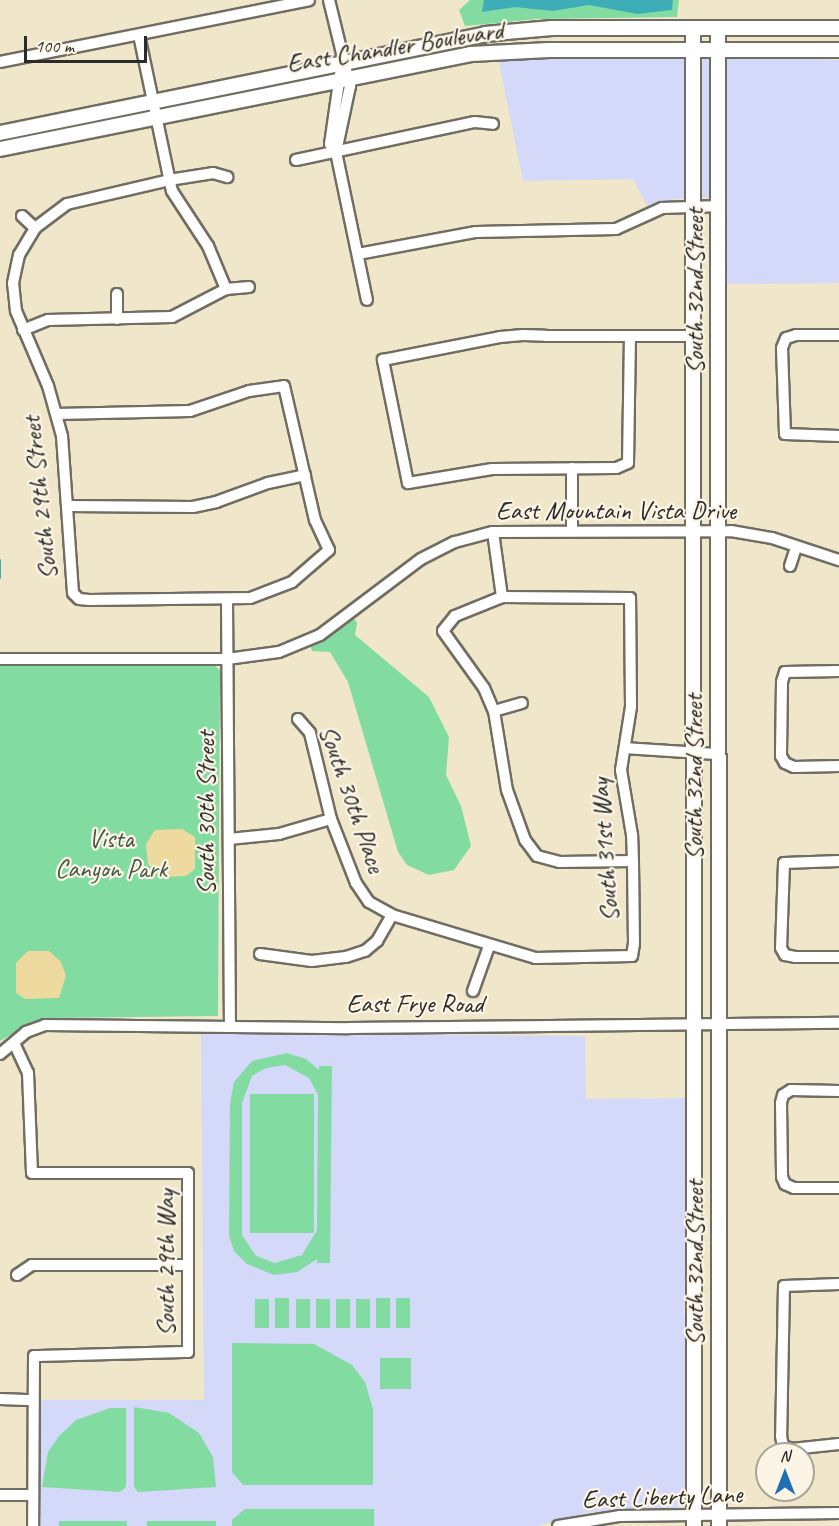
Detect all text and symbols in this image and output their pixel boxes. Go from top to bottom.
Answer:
street label: East Chandler Boulevard [284,14,506,80]
scale bar [27,24,150,62]
text: 100 m [35,35,74,57]
street label: South 32nd Street [679,208,711,374]
street label: South 29th Street [16,415,64,581]
street label: East Mountain Vista Drive [497,495,735,527]
street label: South 32nd Street [678,694,710,860]
street label: South 30th Place [312,721,392,877]
street label: South 30th Street [190,731,222,895]
street label: South 31st Way [584,777,626,923]
park label: Vista Canyon Park [55,823,167,885]
street label: East Frye Road [347,988,483,1020]
street label: South 32nd Street [679,1180,711,1346]
street label: South 29th Way [150,1190,182,1336]
north arrow [755,1442,815,1502]
text: N [780,1446,790,1466]
street label: East Liberty Lane [581,1479,743,1515]

